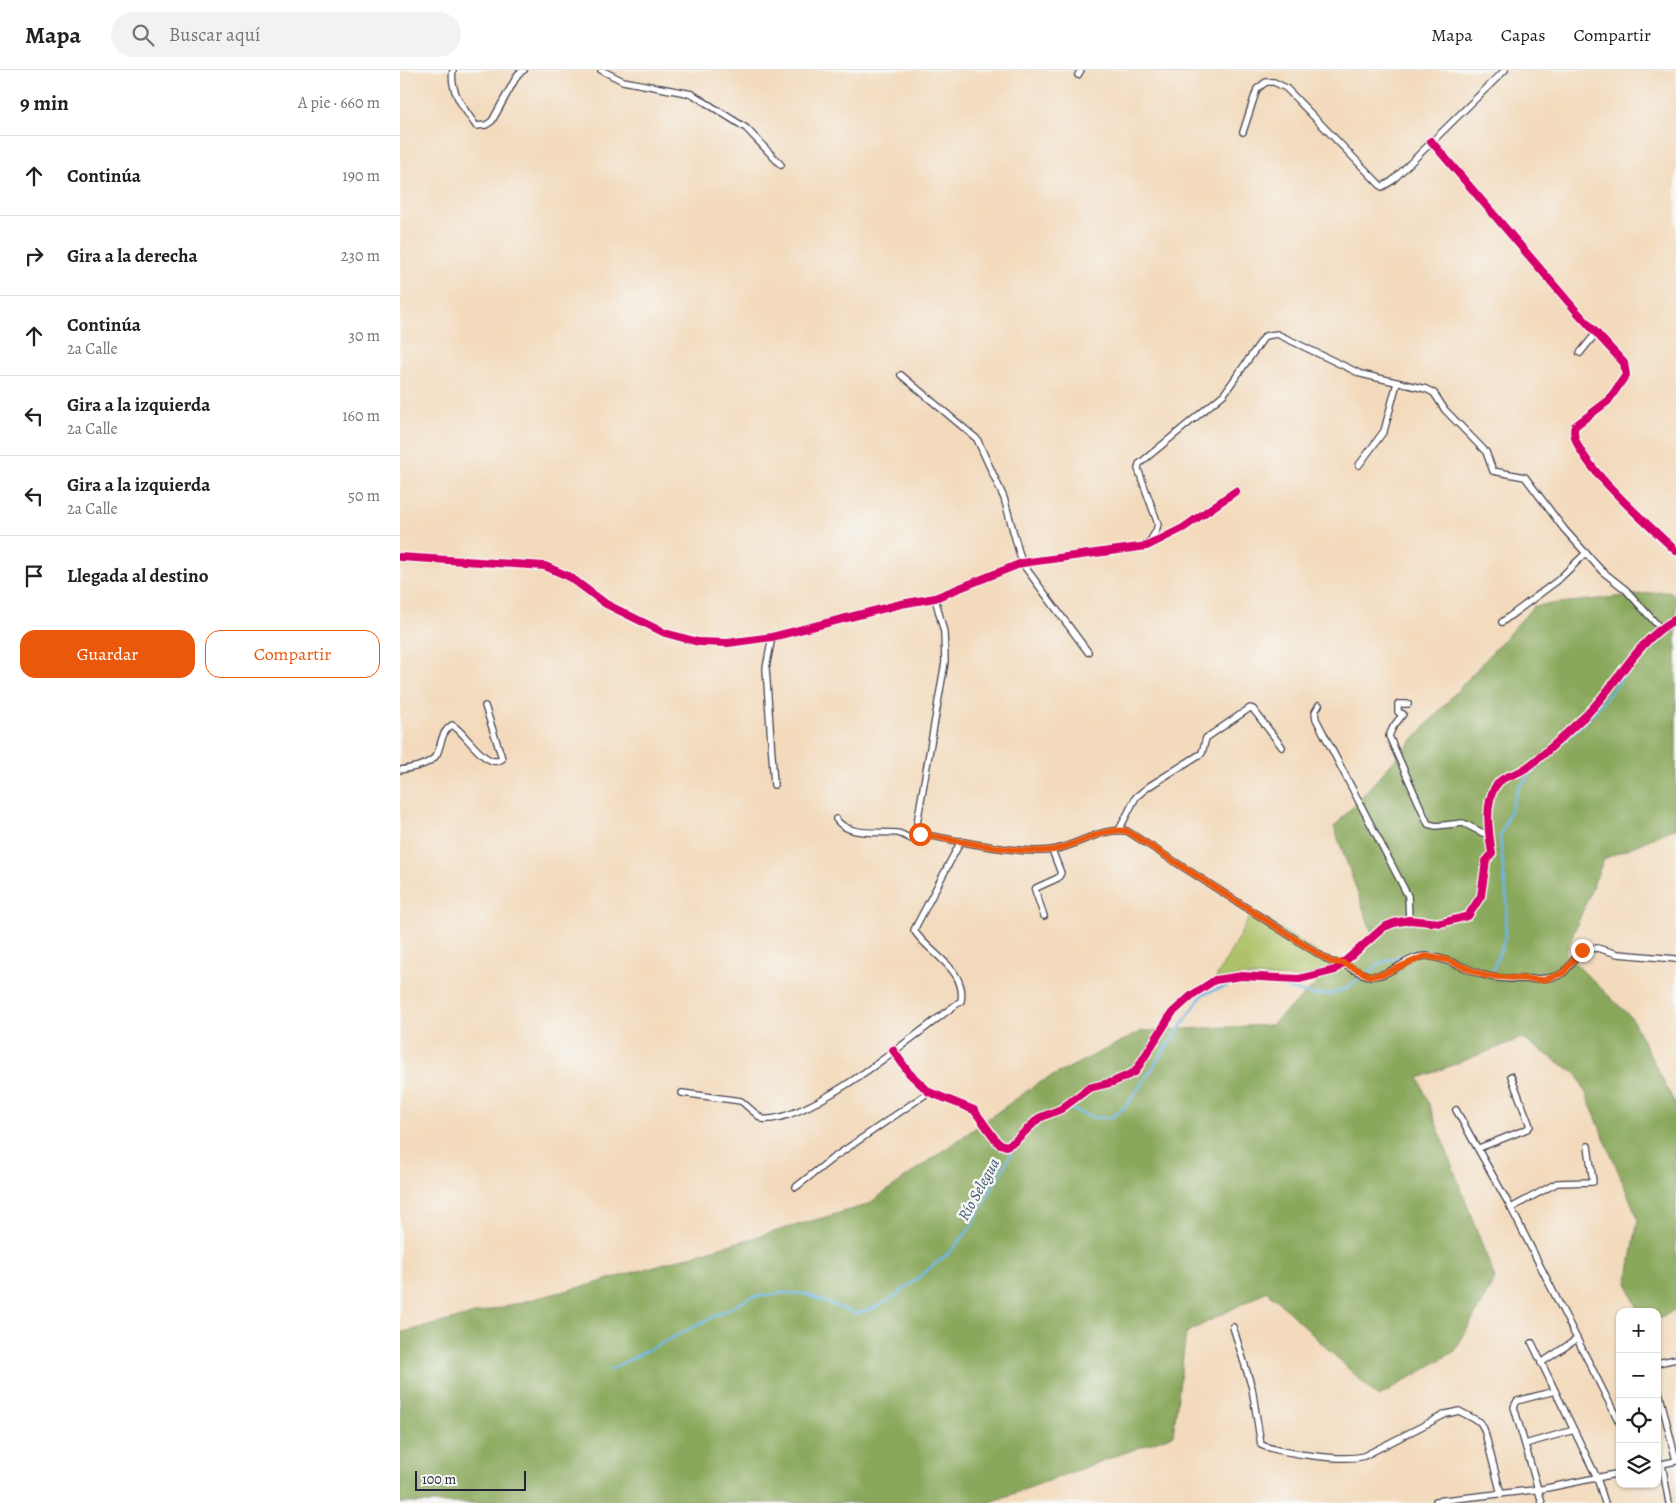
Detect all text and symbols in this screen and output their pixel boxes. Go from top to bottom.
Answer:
search box [111,12,461,57]
text: Mapa [25,19,81,51]
icon: search [129,21,157,49]
text: Buscar aquí [169,22,260,48]
text: Mapa [1431,23,1473,47]
text: Capas [1501,23,1545,47]
text: Compartir [1573,23,1651,47]
text: 9 min [20,89,69,117]
text: A pie · 660 m [298,92,380,114]
icon: ahead [20,162,48,190]
text: Continúa [67,163,141,189]
text: 190 m [342,165,380,187]
icon: right [20,242,48,270]
text: Gira a la derecha [67,243,198,269]
text: 230 m [341,245,380,267]
text: Continúa [67,312,141,338]
icon: ahead [20,322,48,350]
text: 30 m [348,325,380,347]
text: 2a Calle [67,338,118,360]
text: Gira a la izquierda [67,392,210,418]
icon: left [20,402,48,430]
text: 160 m [342,405,380,427]
text: 2a Calle [67,418,118,440]
text: Gira a la izquierda [67,472,210,498]
icon: left [20,482,48,510]
text: 50 m [348,485,380,507]
text: 2a Calle [67,498,118,520]
icon: arrive [20,562,48,590]
text: Llegada al destino [67,563,209,589]
button: Guardar [20,630,195,678]
button: Compartir [205,630,380,678]
route start [909,823,932,846]
route end [1571,939,1594,962]
water label: Río Selegua [953,1154,1005,1225]
map controls [1616,1308,1661,1488]
button: + [1616,1308,1661,1353]
button: − [1616,1353,1661,1398]
button: locate [1616,1398,1661,1443]
button: layers [1616,1443,1661,1488]
scale bar [415,1468,526,1491]
text: 100 m [422,1470,456,1489]

